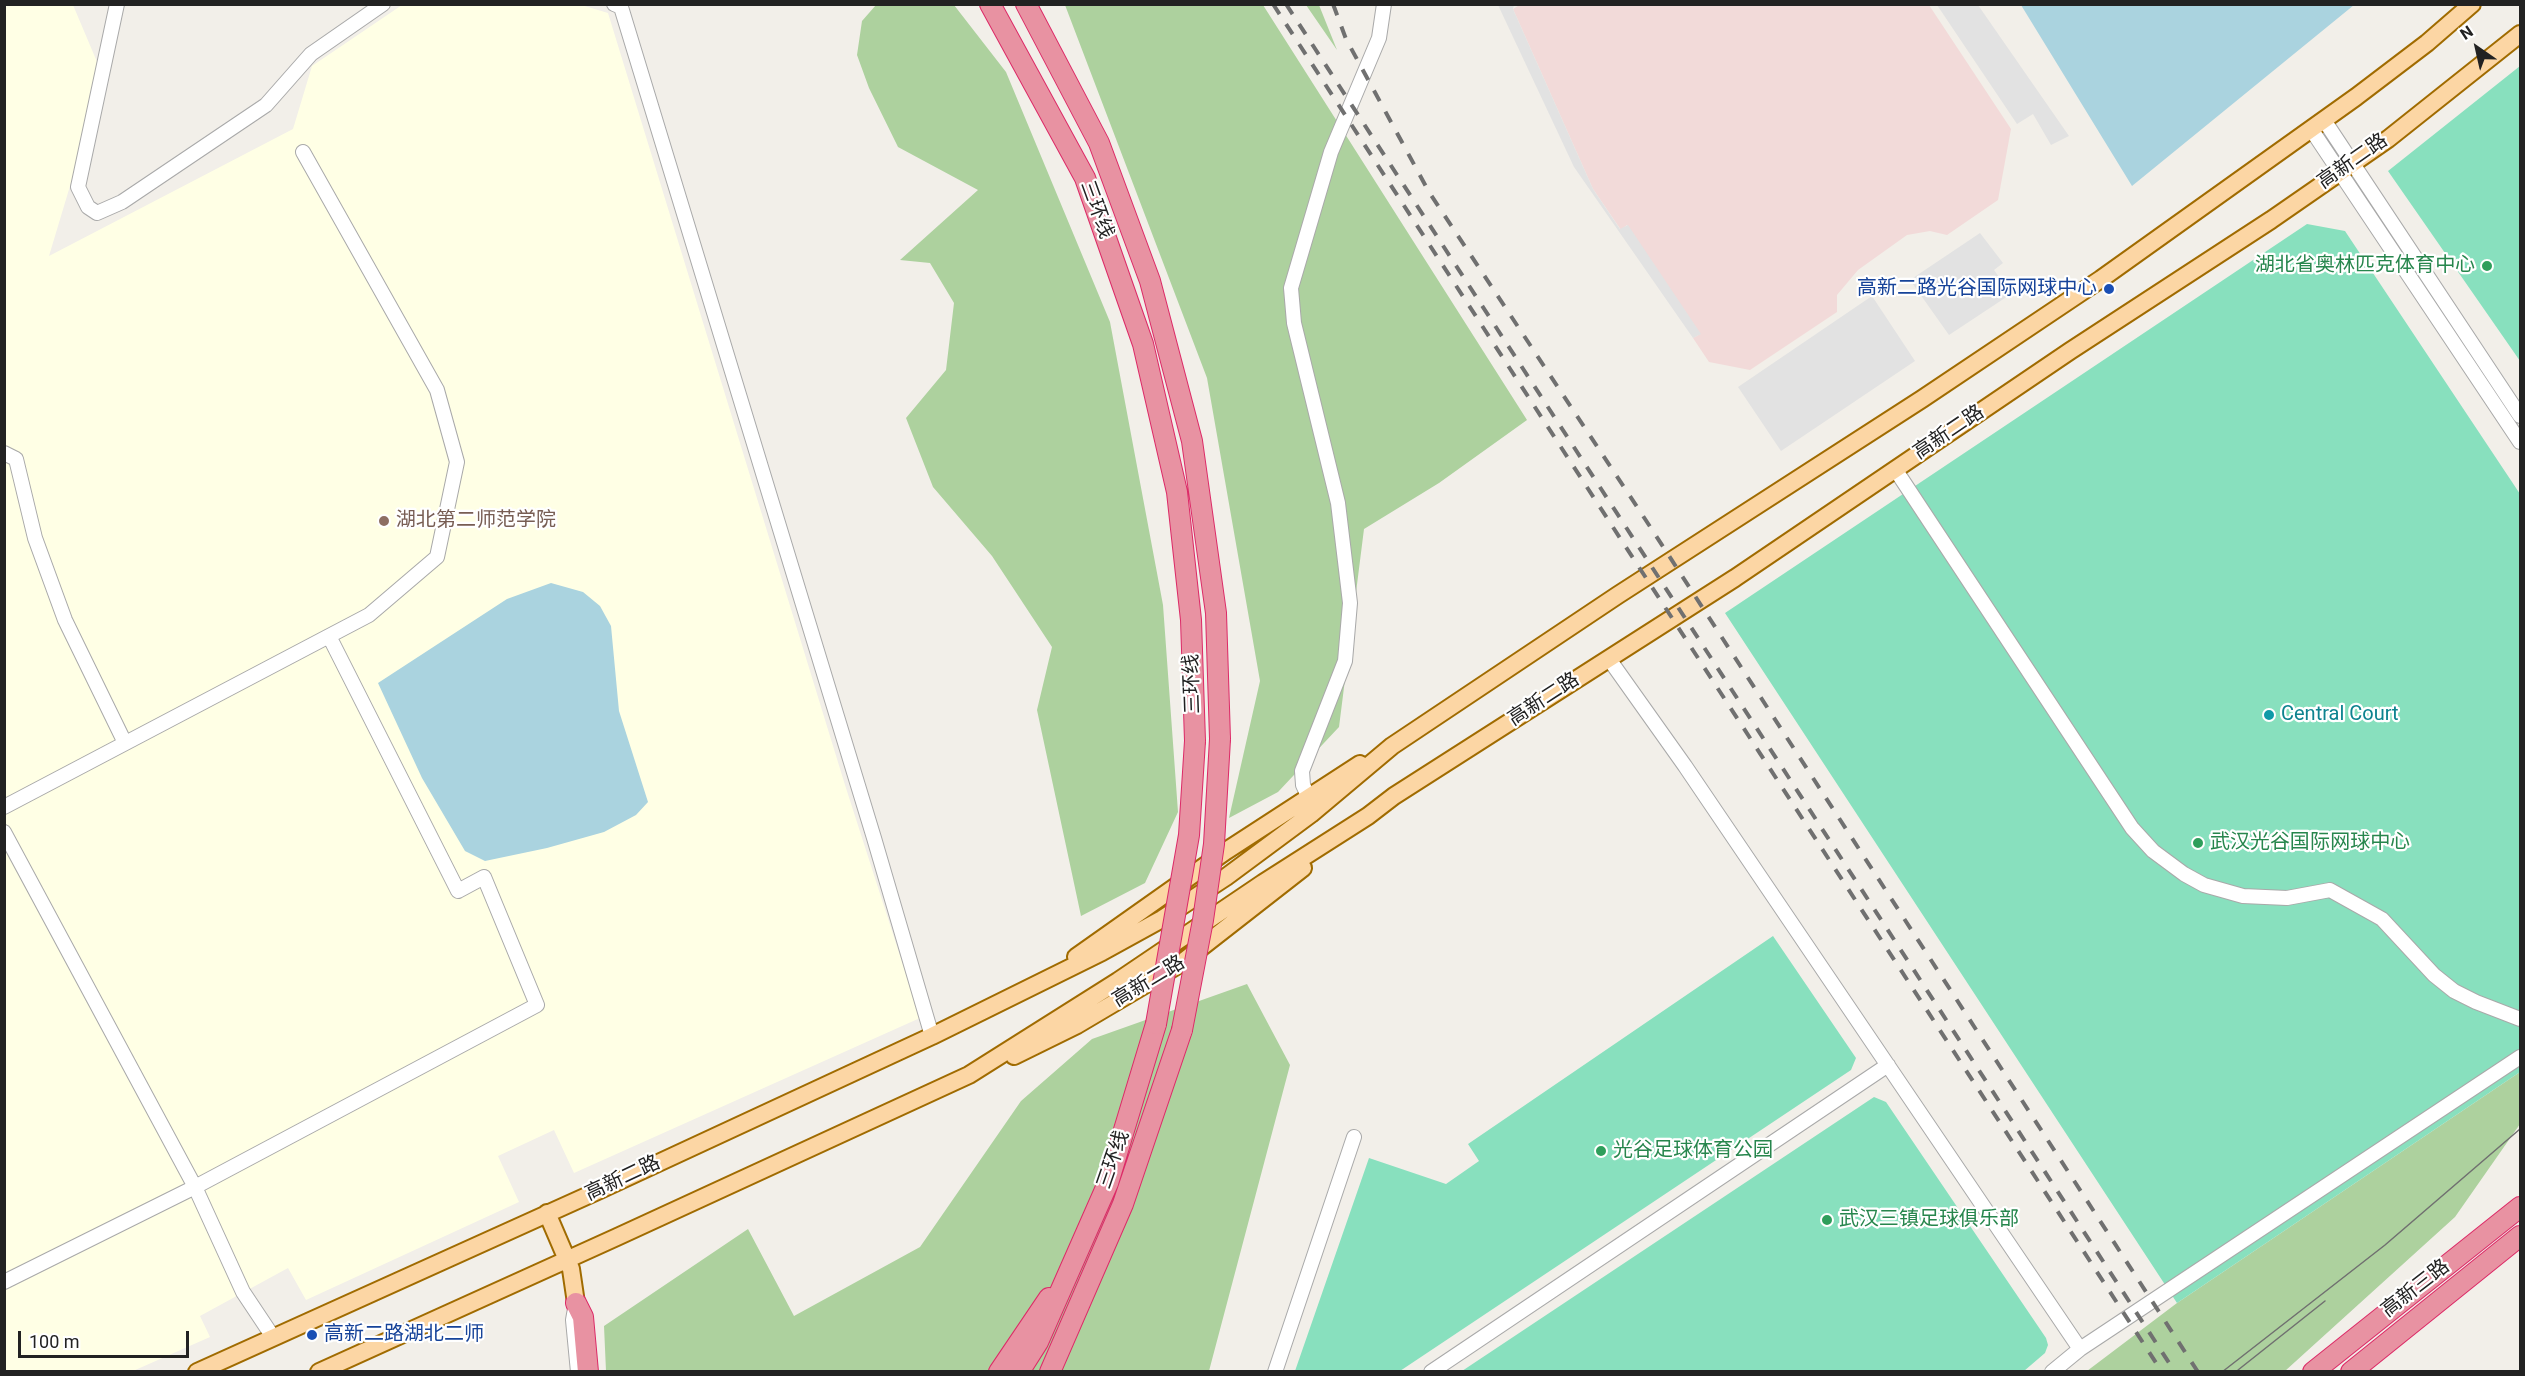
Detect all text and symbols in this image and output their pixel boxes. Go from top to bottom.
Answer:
north arrow [2447,18,2507,78]
text: N [2457,22,2477,44]
street label: 高新二路 [2313,129,2393,195]
street label: 三环线 [1074,178,1118,242]
place label: 湖北省奥林匹克体育中心 [2255,254,2475,278]
marker: 湖北省奥林匹克体育中心 [2480,259,2494,273]
place label: 高新二路光谷国际网球中心 [1857,277,2097,301]
marker: 高新二路光谷国际网球中心 [2102,282,2116,296]
street label: 高新二路 [1909,401,1989,465]
place label: 湖北第二师范学院 [396,509,556,533]
marker: 湖北第二师范学院 [377,514,391,528]
street label: 三环线 [1180,654,1206,714]
street label: 高新二路 [1504,668,1584,732]
place label: Central Court [2281,703,2399,727]
marker: Central Court [2262,708,2276,722]
place label: 武汉光谷国际网球中心 [2210,831,2410,855]
marker: 武汉光谷国际网球中心 [2191,836,2205,850]
street label: 高新二路 [1109,951,1189,1013]
street label: 三环线 [1093,1128,1135,1192]
place label: 光谷足球体育公园 [1613,1139,1773,1163]
marker: 光谷足球体育公园 [1594,1144,1608,1158]
street label: 高新二路 [582,1151,664,1207]
place label: 武汉三镇足球俱乐部 [1839,1208,2019,1232]
marker: 武汉三镇足球俱乐部 [1820,1213,1834,1227]
street label: 高新三路 [2377,1255,2455,1323]
scale bar [21,1319,192,1357]
place label: 高新二路湖北二师 [324,1323,484,1347]
marker: 高新二路湖北二师 [305,1328,319,1342]
text: 100 m [29,1331,80,1352]

